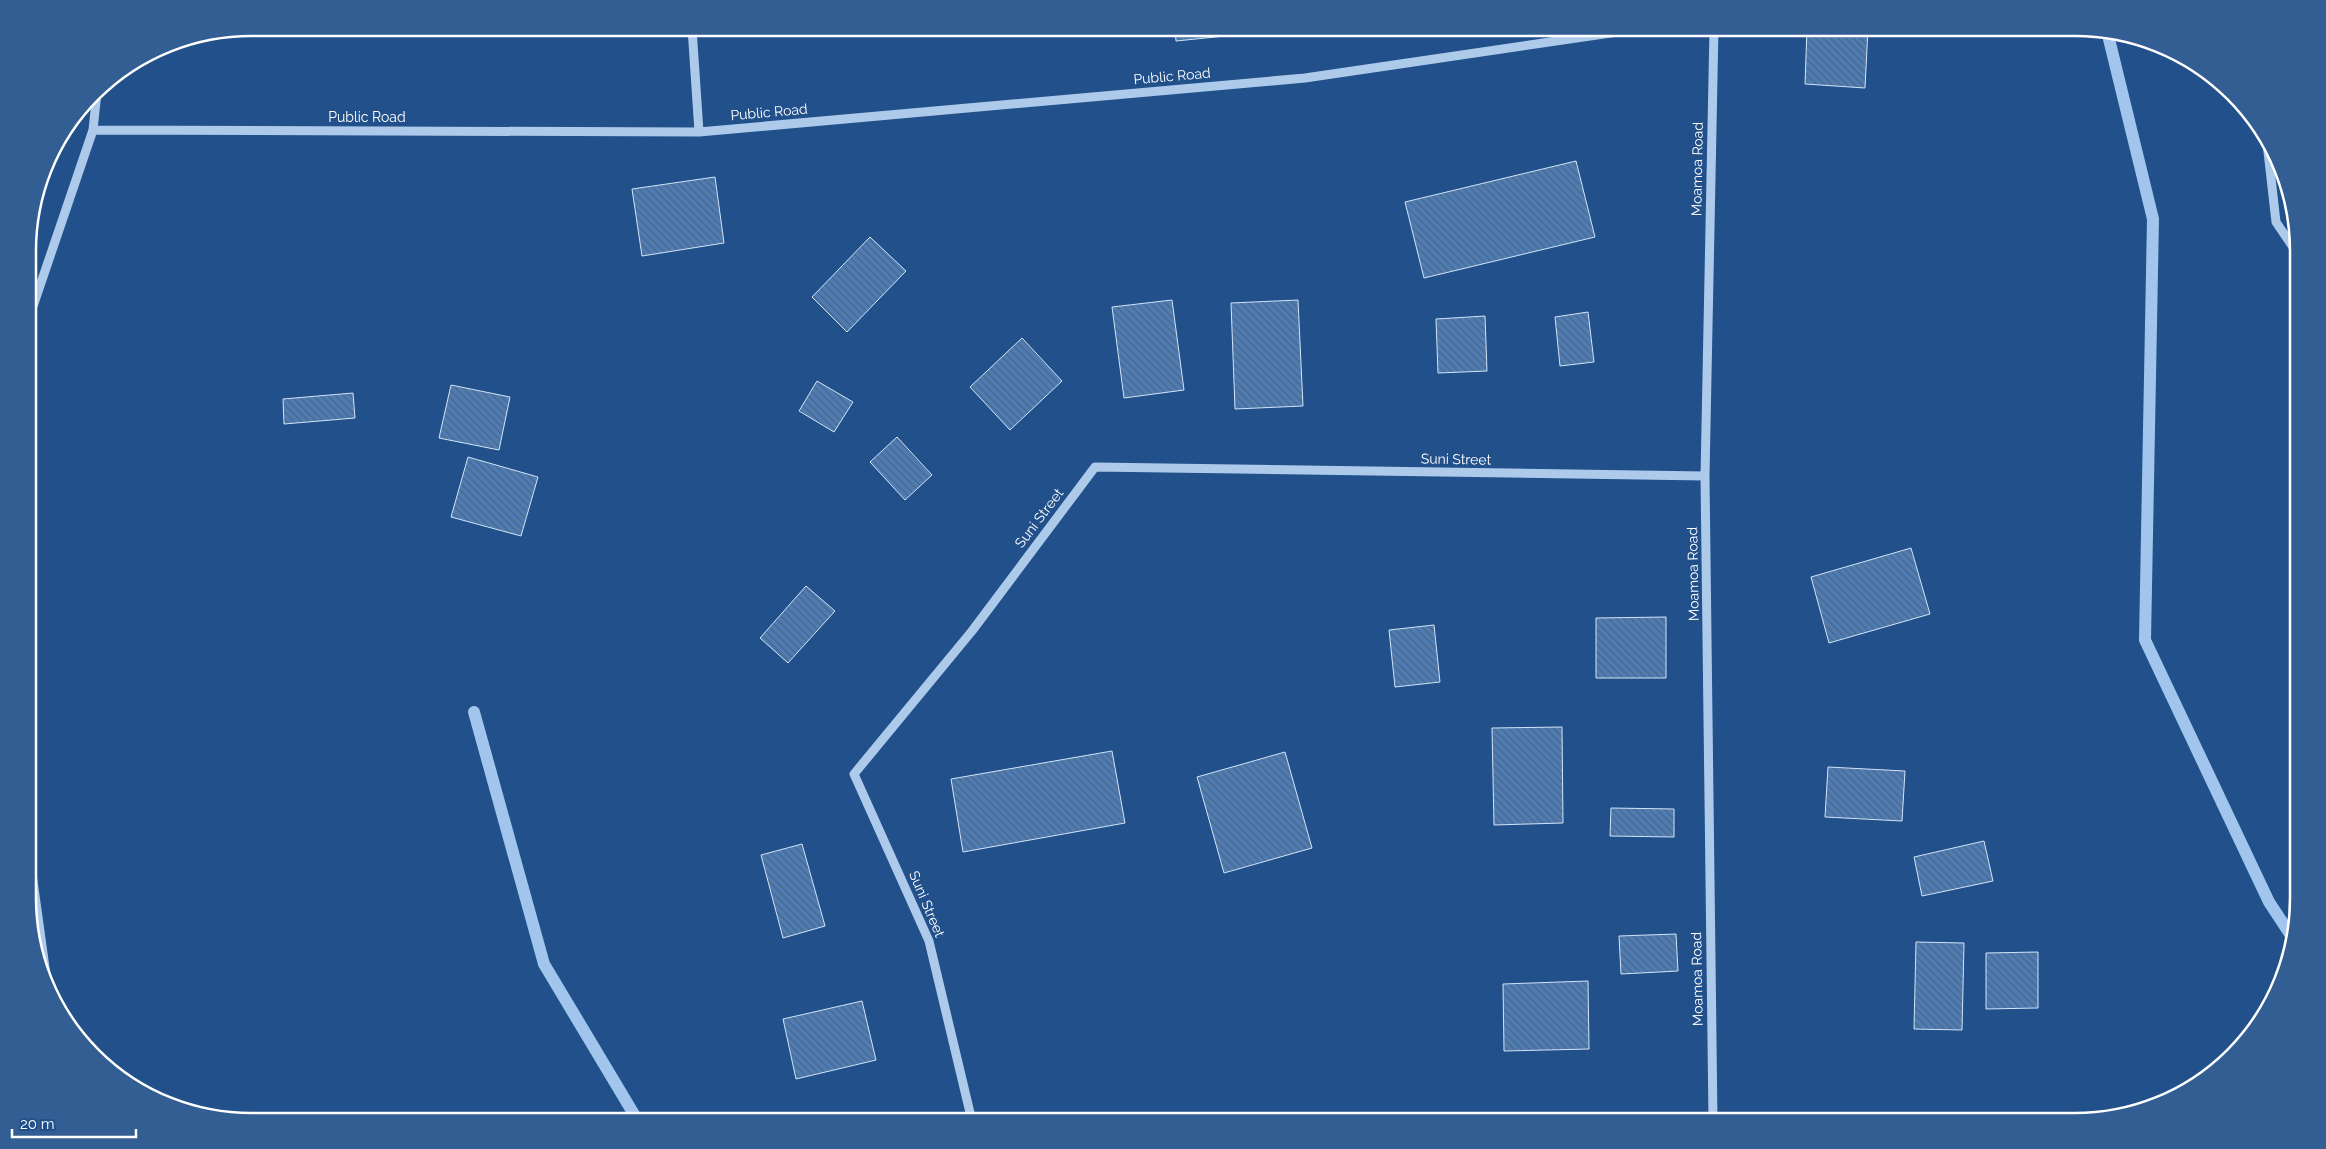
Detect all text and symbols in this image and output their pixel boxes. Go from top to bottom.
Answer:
street label: Public Road [1133,65,1211,87]
street label: Public Road [730,101,808,123]
street label: Public Road [328,109,406,125]
street label: Moamoa Road [1688,122,1706,216]
street label: Suni Street [1421,450,1492,468]
street label: Suni Street [1011,485,1067,551]
street label: Moamoa Road [1684,527,1702,621]
street label: Suni Street [906,868,948,940]
street label: Moamoa Road [1688,932,1706,1026]
scale bar [12,1106,136,1138]
text: 20 m [20,1115,55,1133]

